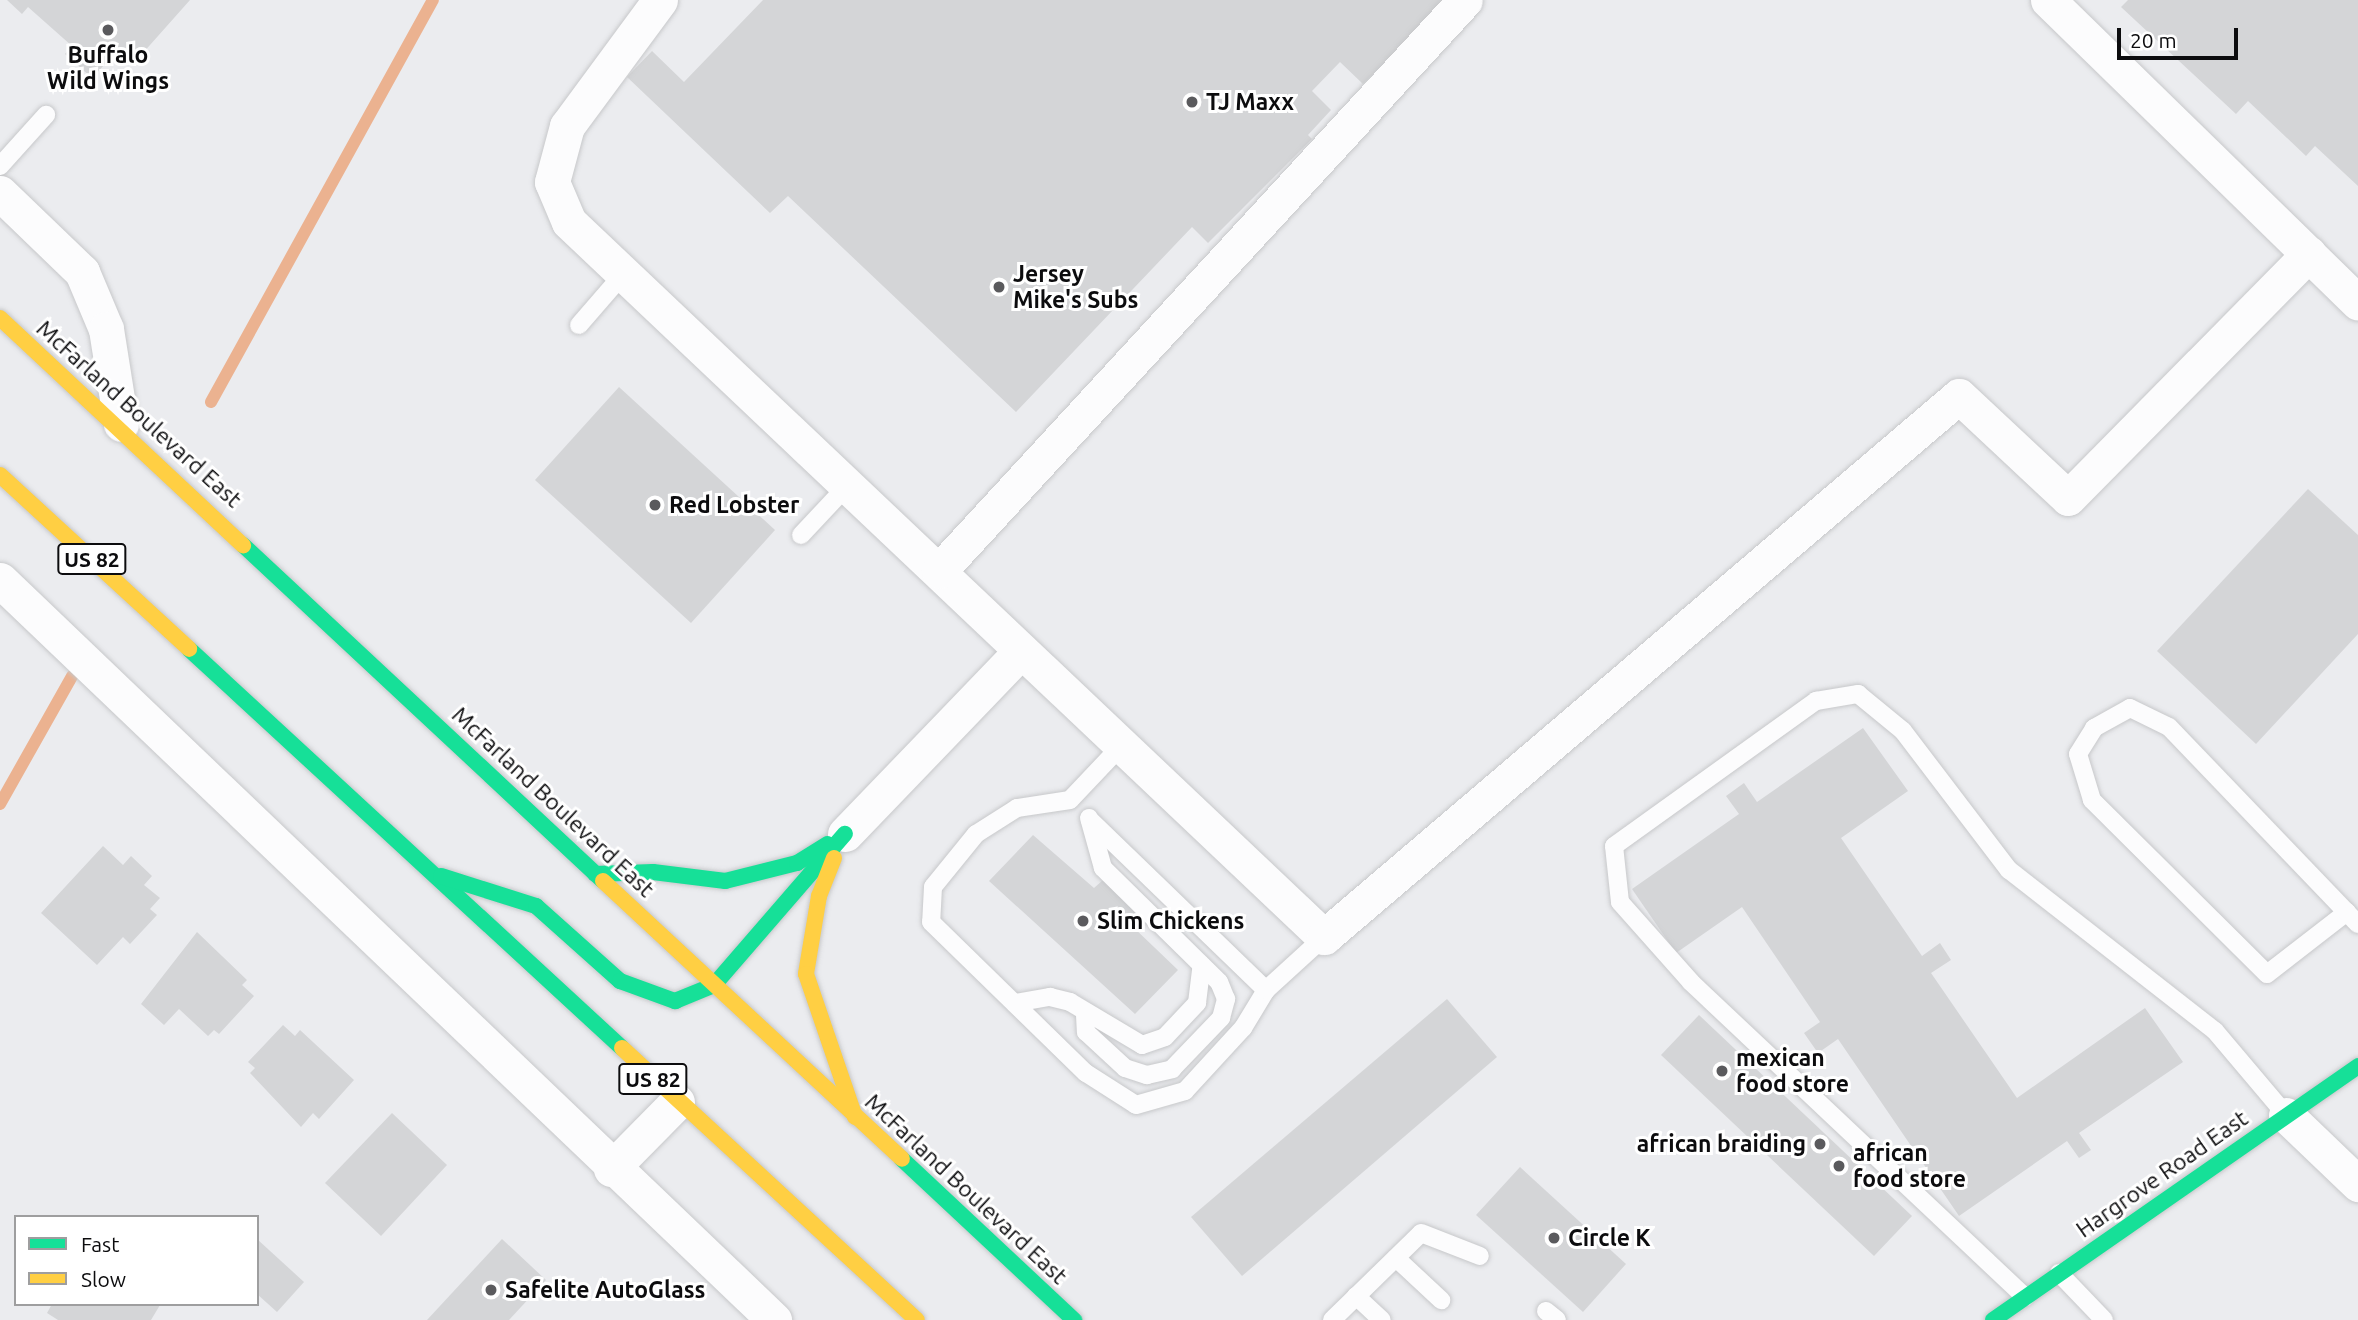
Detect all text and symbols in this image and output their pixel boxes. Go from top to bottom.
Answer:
scale bar [2120,14,2241,58]
marker: Buffalo Wild Wings [100,22,116,38]
text: 20 m [2130,28,2177,52]
place label: Buffalo Wild Wings [47,41,169,95]
place label: TJ Maxx [1206,88,1294,116]
marker: TJ Maxx [1184,94,1200,110]
place label: Jersey Mike's Subs [1013,260,1138,314]
marker: Jersey Mike's Subs [991,279,1007,295]
street label: McFarland Boulevard East [31,315,247,513]
place label: Red Lobster [669,491,800,519]
marker: Red Lobster [647,497,663,513]
road number: US 82 [57,542,127,576]
street label: McFarland Boulevard East [446,701,660,903]
place label: Slim Chickens [1097,907,1244,935]
marker: Slim Chickens [1075,913,1091,929]
place label: mexican food store [1736,1044,1849,1098]
road number: US 82 [618,1062,688,1096]
marker: mexican food store [1714,1063,1730,1079]
street label: McFarland Boulevard East [859,1088,1073,1290]
street label: Hargrove Road East [2071,1104,2253,1244]
place label: african braiding [1637,1130,1806,1158]
marker: african braiding [1812,1136,1828,1152]
place label: african food store [1853,1139,1966,1193]
marker: african food store [1831,1158,1847,1174]
legend [14,1215,259,1306]
place label: Circle K [1568,1224,1651,1252]
marker: Circle K [1546,1230,1562,1246]
text: Fast [81,1232,119,1256]
text: Slow [81,1267,126,1291]
place label: Safelite AutoGlass [505,1276,705,1304]
marker: Safelite AutoGlass [483,1282,499,1298]

